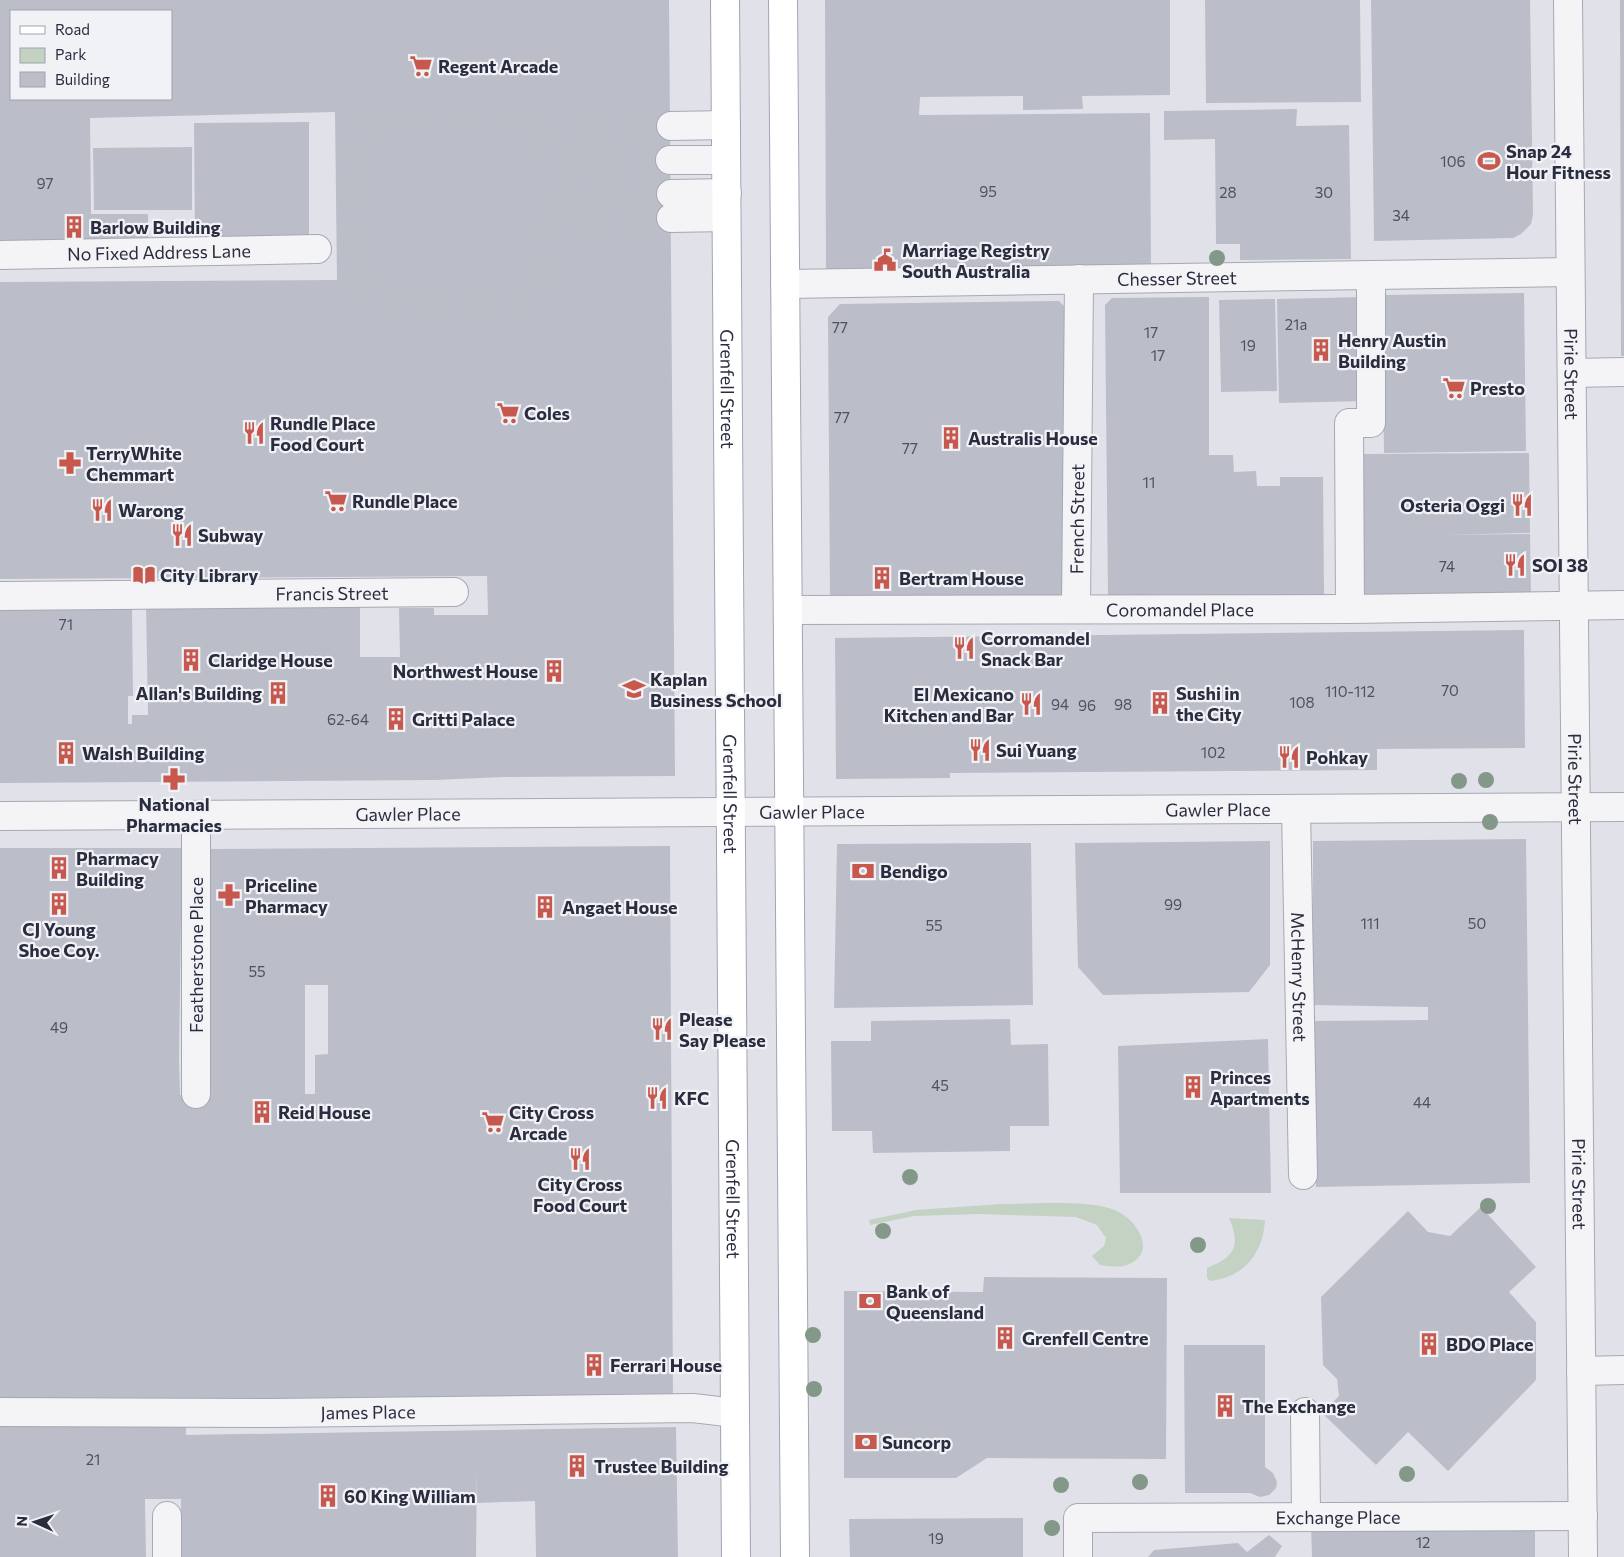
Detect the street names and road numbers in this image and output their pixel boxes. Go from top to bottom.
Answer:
street label: No Fixed Address Lane [67,239,251,265]
street label: Chesser Street [1117,266,1237,290]
street label: Pirie Street [1560,328,1583,420]
street label: Grenfell Street [716,329,739,449]
street label: French Street [1065,464,1088,574]
street label: Francis Street [275,582,389,605]
street label: Coromandel Place [1106,598,1254,620]
street label: Pirie Street [1564,733,1587,825]
street label: Grenfell Street [719,734,742,854]
street label: Gawler Place [1165,798,1271,821]
street label: Gawler Place [759,800,865,823]
street label: Gawler Place [355,802,461,825]
street label: Featherstone Place [185,877,207,1033]
street label: McHenry Street [1287,912,1311,1042]
street label: Pirie Street [1568,1138,1591,1230]
street label: Grenfell Street [722,1139,745,1259]
street label: James Place [320,1400,416,1423]
street label: Exchange Place [1275,1506,1401,1528]

